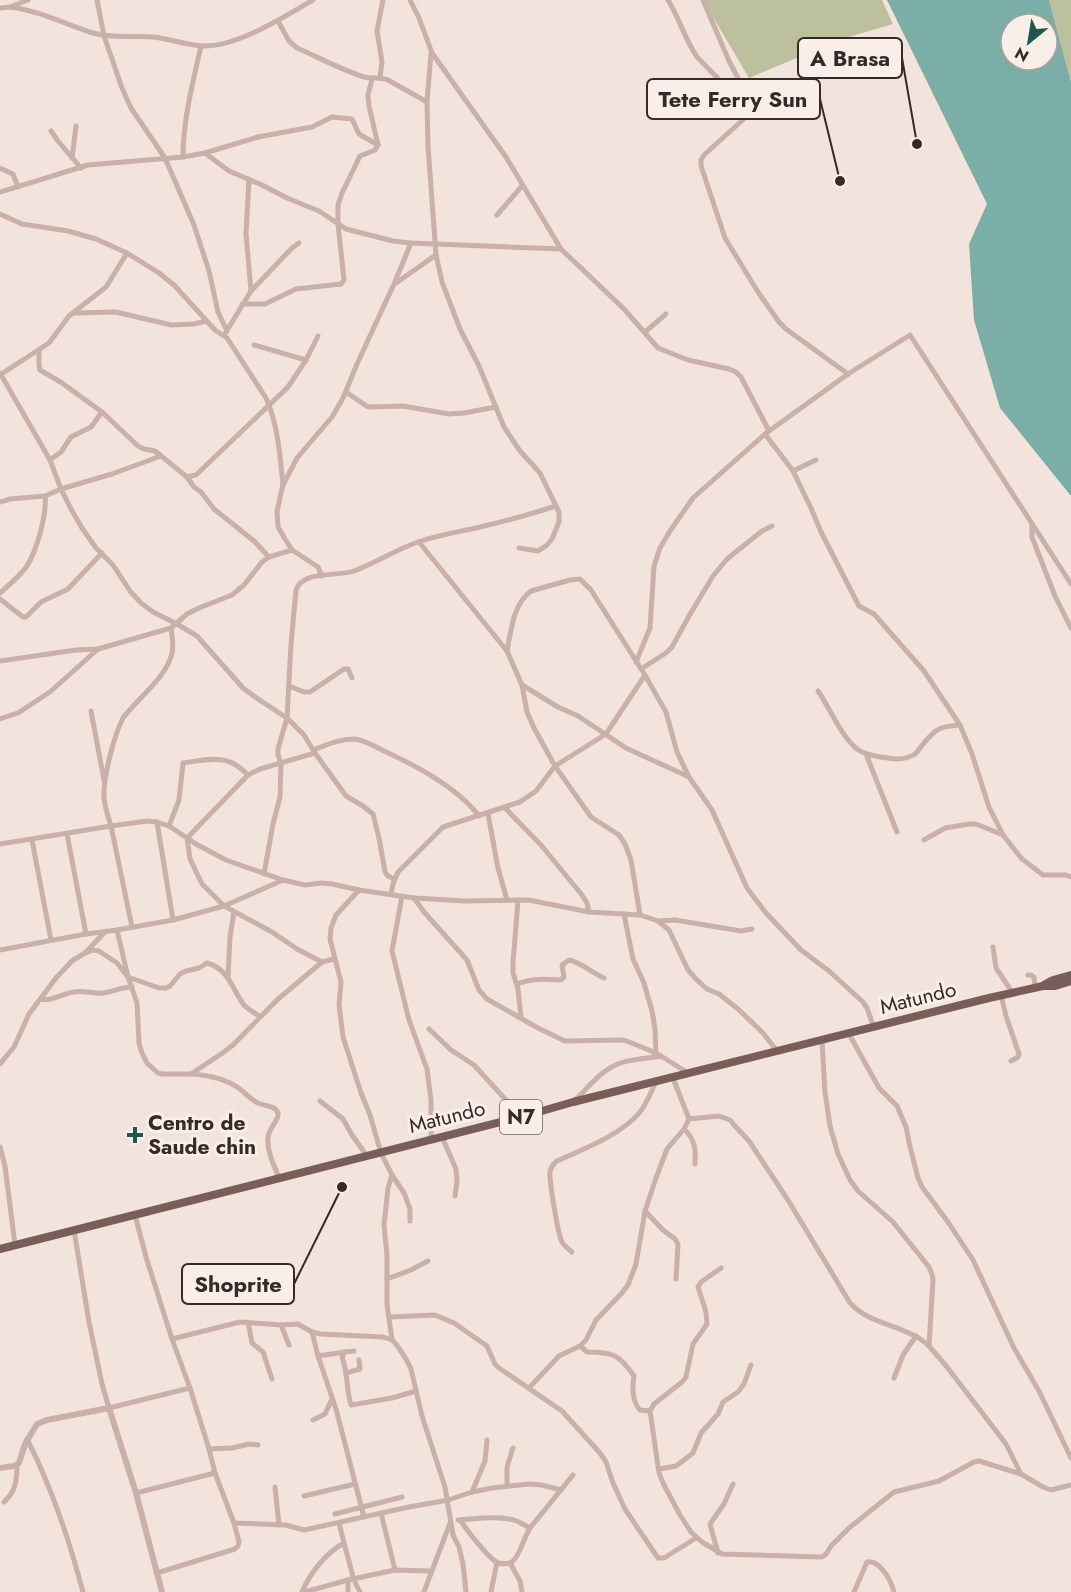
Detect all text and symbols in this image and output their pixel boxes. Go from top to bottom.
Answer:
north arrow [999,12,1059,72]
callout: A Brasa [798,38,902,78]
text: N [1010,41,1033,68]
text: A Brasa [809,42,890,74]
callout: Tete Ferry Sun [647,79,820,119]
text: Tete Ferry Sun [659,83,807,115]
street label: Matundo [877,974,959,1022]
street label: Matundo [406,1093,488,1141]
road number: N7 [500,1100,542,1134]
place label: Centro de Saude chin [148,1108,256,1162]
marker: Centro de Saude chin [126,1126,144,1144]
callout: Shoprite [182,1264,294,1304]
text: Shoprite [194,1268,282,1300]

